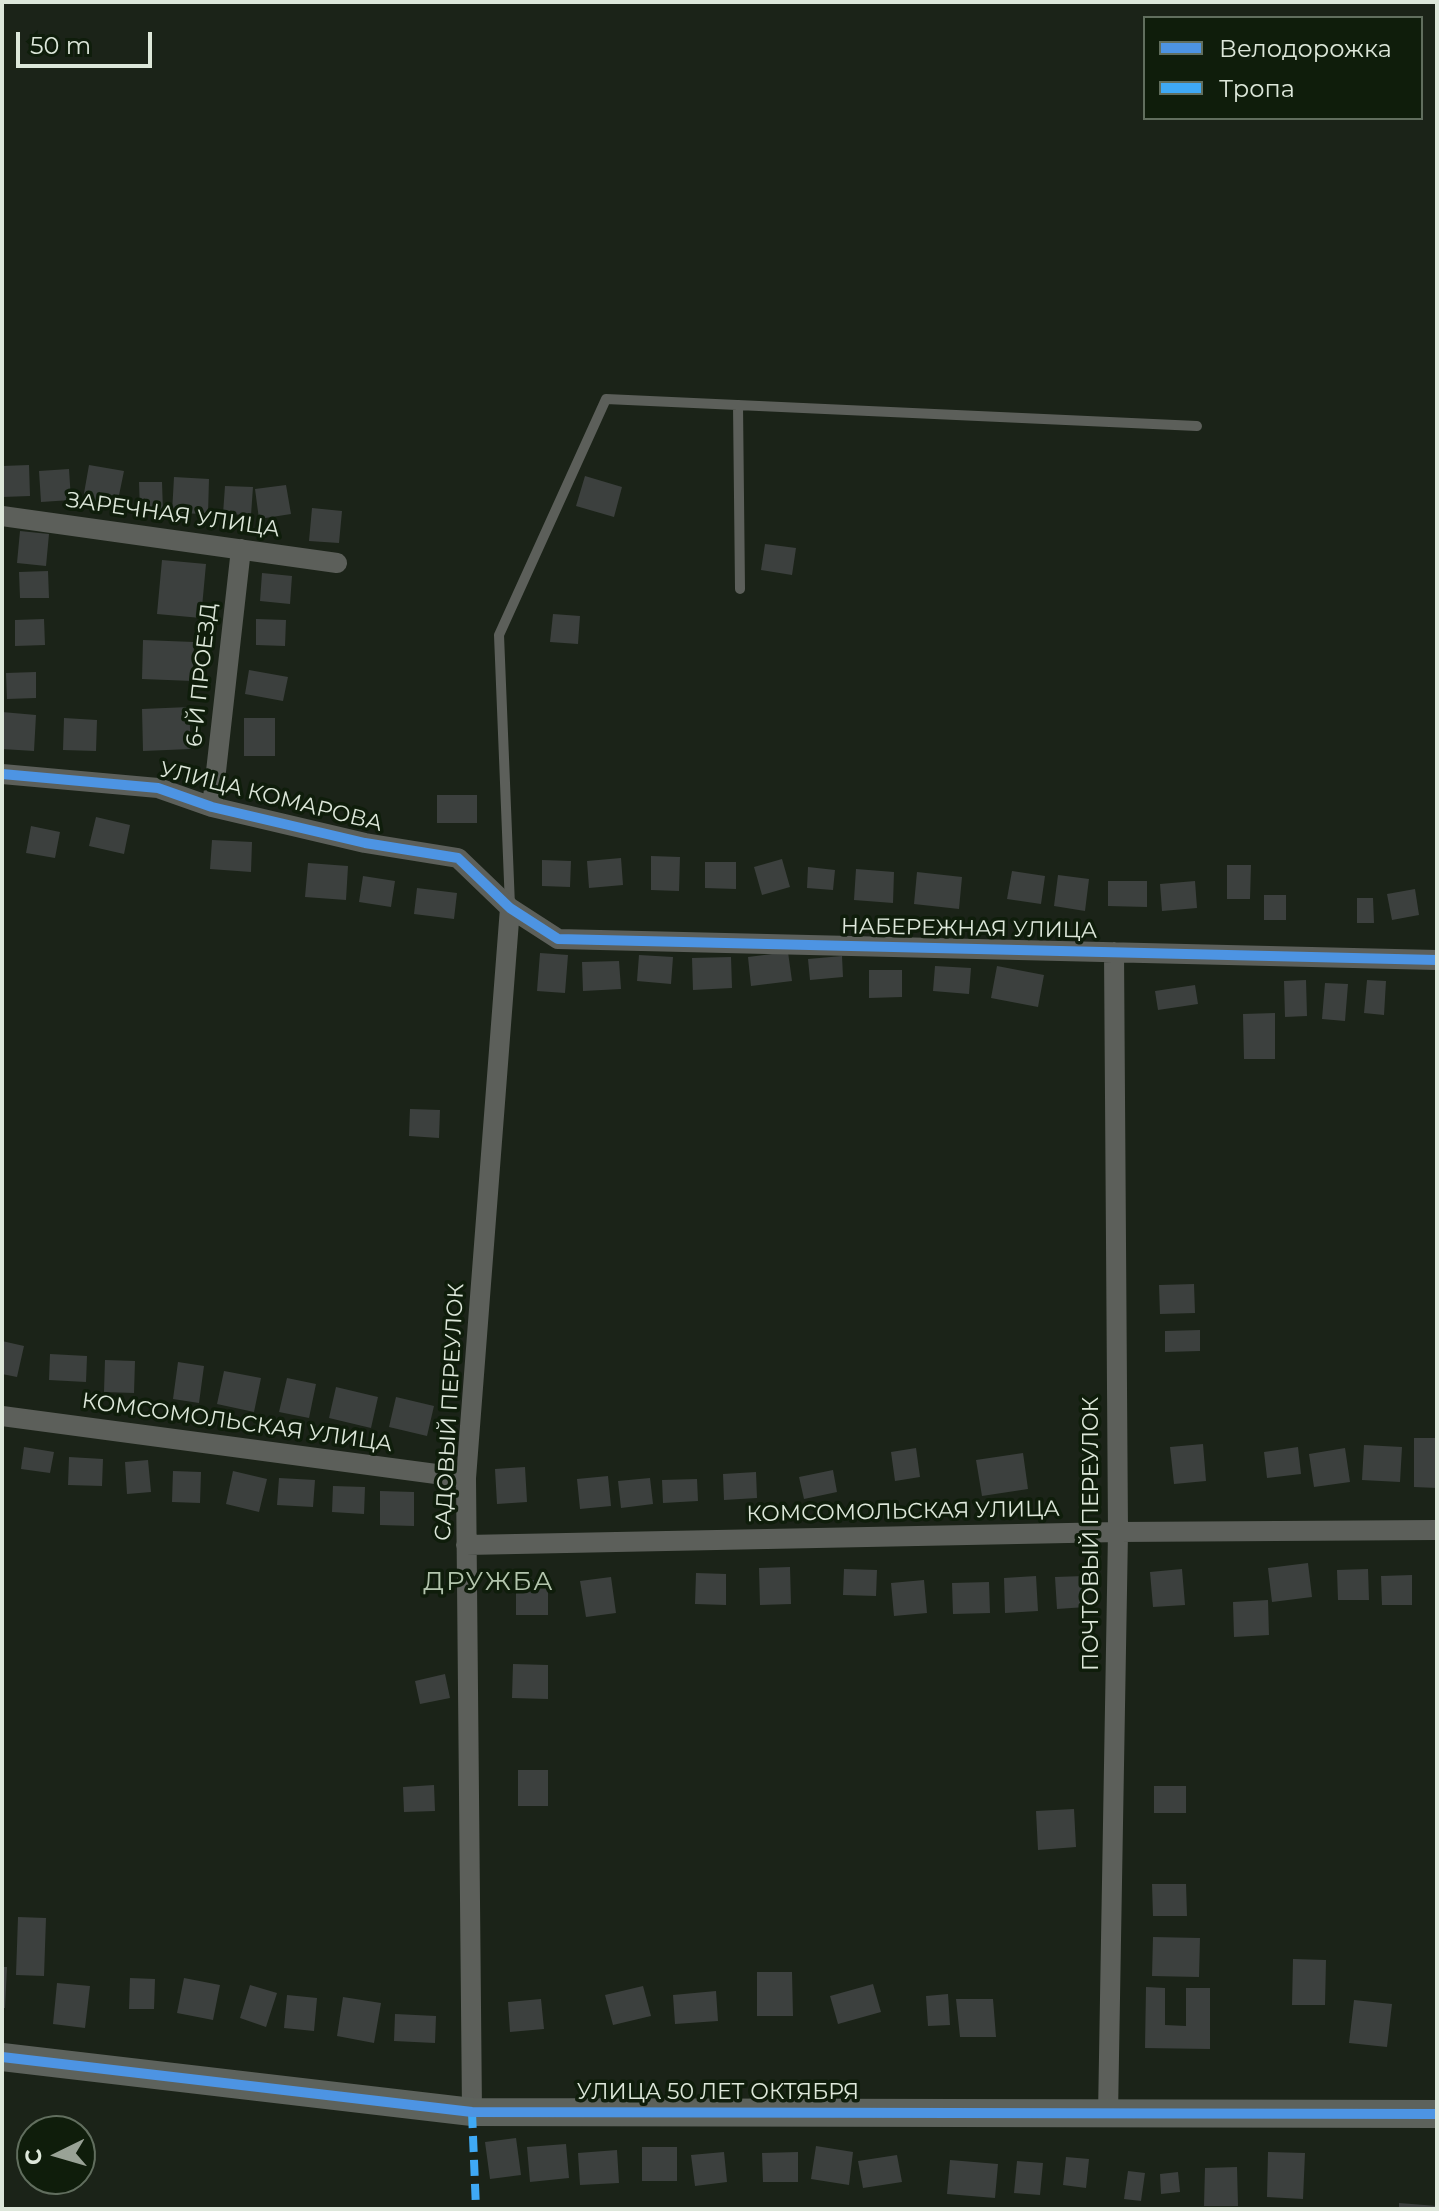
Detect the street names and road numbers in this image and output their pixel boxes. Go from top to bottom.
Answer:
street label: ЗАРЕЧНАЯ УЛИЦА [64,487,282,543]
street label: 6-Й ПРОЕЗД [181,602,223,748]
street label: УЛИЦА КОМАРОВА [157,757,385,837]
street label: НАБЕРЕЖНАЯ УЛИЦА [841,914,1097,944]
street label: САДОВЫЙ ПЕРЕУЛОК [430,1282,470,1542]
street label: КОМСОМОЛЬСКАЯ УЛИЦА [80,1388,394,1458]
street label: ПОЧТОВЫЙ ПЕРЕУЛОК [1079,1397,1105,1671]
street label: КОМСОМОЛЬСКАЯ УЛИЦА [746,1496,1060,1528]
street label: УЛИЦА 50 ЛЕТ ОКТЯБРЯ [577,2080,859,2106]

